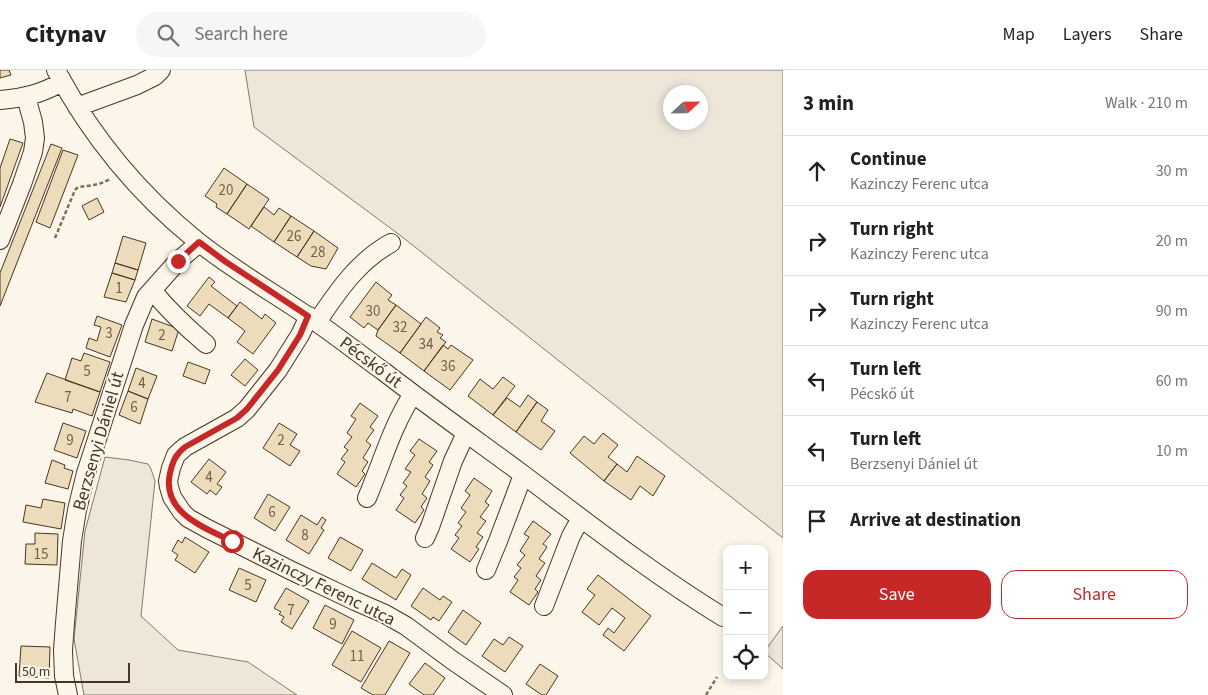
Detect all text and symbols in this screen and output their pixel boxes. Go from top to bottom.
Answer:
search box [136,12,486,57]
text: Citynav [25,17,106,52]
icon: search [154,21,182,49]
text: Search here [194,21,288,48]
text: Map [1003,22,1035,47]
text: Layers [1063,22,1112,47]
text: Share [1140,22,1183,47]
north arrow [663,85,708,130]
text: 3 min [803,88,854,118]
text: Walk · 210 m [1105,92,1188,114]
text: Continue [850,146,927,173]
icon: ahead [803,157,831,185]
text: 30 m [1156,160,1188,182]
text: Kazinczy Ferenc utca [850,173,989,195]
house number: 20 [219,180,233,201]
text: Turn right [850,216,934,243]
house number: 26 [287,226,301,247]
icon: right [803,227,831,255]
text: 20 m [1156,230,1188,252]
house number: 28 [311,242,325,263]
text: Kazinczy Ferenc utca [850,243,989,265]
route end [167,250,190,273]
house number: 1 [115,278,123,299]
text: Turn right [850,286,934,313]
icon: right [803,297,831,325]
text: 90 m [1156,300,1188,322]
house number: 30 [366,301,380,322]
text: Kazinczy Ferenc utca [850,313,989,335]
house number: 32 [393,317,407,338]
house number: 3 [105,323,113,344]
house number: 2 [158,325,166,346]
street label: Pécskő út [334,331,407,394]
house number: 34 [419,334,434,355]
house number: 36 [441,356,455,377]
text: Turn left [850,356,921,383]
house number: 5 [83,361,91,382]
icon: left [803,367,831,395]
street label: Berzsenyi Dániel út [67,369,130,514]
text: 60 m [1156,370,1188,392]
house number: 4 [138,373,146,394]
text: Pécskő út [850,383,914,405]
house number: 7 [64,387,72,408]
house number: 6 [130,397,138,418]
text: Turn left [850,426,921,453]
house number: 9 [66,430,74,451]
house number: 2 [277,430,285,451]
icon: left [803,437,831,465]
text: 10 m [1156,440,1188,462]
text: Berzsenyi Dániel út [850,453,978,475]
house number: 4 [205,467,213,488]
house number: 6 [268,502,276,523]
icon: arrive [803,507,831,535]
text: Arrive at destination [850,507,1021,534]
house number: 8 [301,525,309,546]
route start [221,530,244,553]
street label: Kazinczy Ferenc utca [248,541,399,632]
house number: 15 [34,544,48,565]
map controls [723,545,768,680]
button: + [723,545,768,590]
button: Save [803,570,991,619]
button: Share [1001,570,1188,619]
house number: 5 [244,575,252,596]
button: − [723,590,768,635]
house number: 7 [287,600,295,621]
house number: 9 [329,614,337,635]
button: locate [723,635,768,680]
house number: 11 [350,646,364,667]
scale bar [15,660,130,683]
text: 50 m [22,662,50,682]

